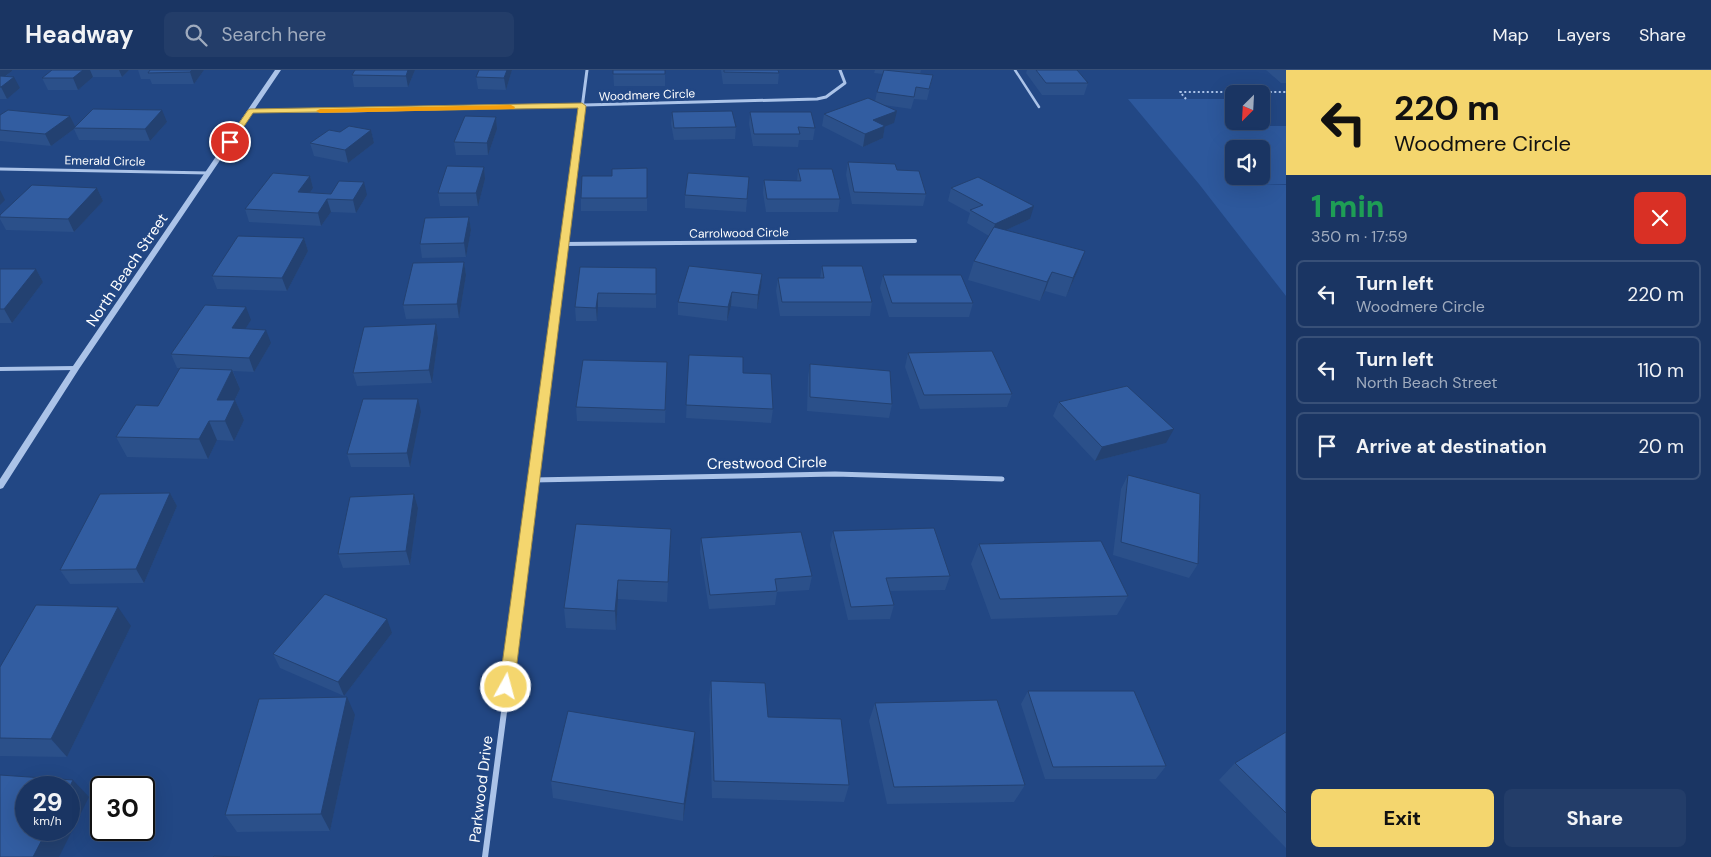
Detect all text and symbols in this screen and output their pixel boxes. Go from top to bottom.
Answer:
search box [164,12,514,57]
text: Headway [25,19,134,50]
icon: search [182,21,210,49]
text: Search here [222,22,326,47]
text: Map [1493,23,1529,47]
text: Layers [1557,23,1611,47]
text: Share [1639,23,1686,47]
street label: Woodmere Circle [598,85,696,105]
north arrow [1225,85,1270,130]
map controls [1225,85,1270,185]
text: 220 m [1394,85,1500,131]
icon: left [1311,90,1376,155]
pin [209,121,251,163]
icon: arrive [216,128,244,156]
text: Woodmere Circle [1394,129,1571,158]
button: sound [1225,140,1270,185]
street label: Emerald Circle [65,152,146,170]
text: 1 min [1311,187,1384,226]
button: close [1634,192,1686,244]
street label: North Beach Street [82,209,172,331]
street label: Carrolwood Circle [689,224,789,242]
text: 350 m · 17:59 [1311,226,1407,247]
text: Turn left [1356,271,1434,296]
icon: left [1313,280,1341,308]
text: 220 m [1627,282,1684,307]
text: Woodmere Circle [1356,296,1485,317]
text: Turn left [1356,347,1434,372]
icon: left [1313,356,1341,384]
text: 110 m [1637,358,1684,383]
text: North Beach Street [1356,372,1498,393]
icon: arrive [1313,432,1341,460]
text: Arrive at destination [1356,434,1547,459]
text: 20 m [1638,434,1684,459]
street label: Crestwood Circle [707,452,827,474]
position arrow [479,660,531,712]
street label: Parkwood Drive [465,734,497,844]
speed limit sign: 30 [90,776,155,841]
text: 29 [32,786,63,819]
button: Exit [1311,789,1494,847]
button: Share [1504,789,1686,847]
text: km/h [33,813,62,829]

